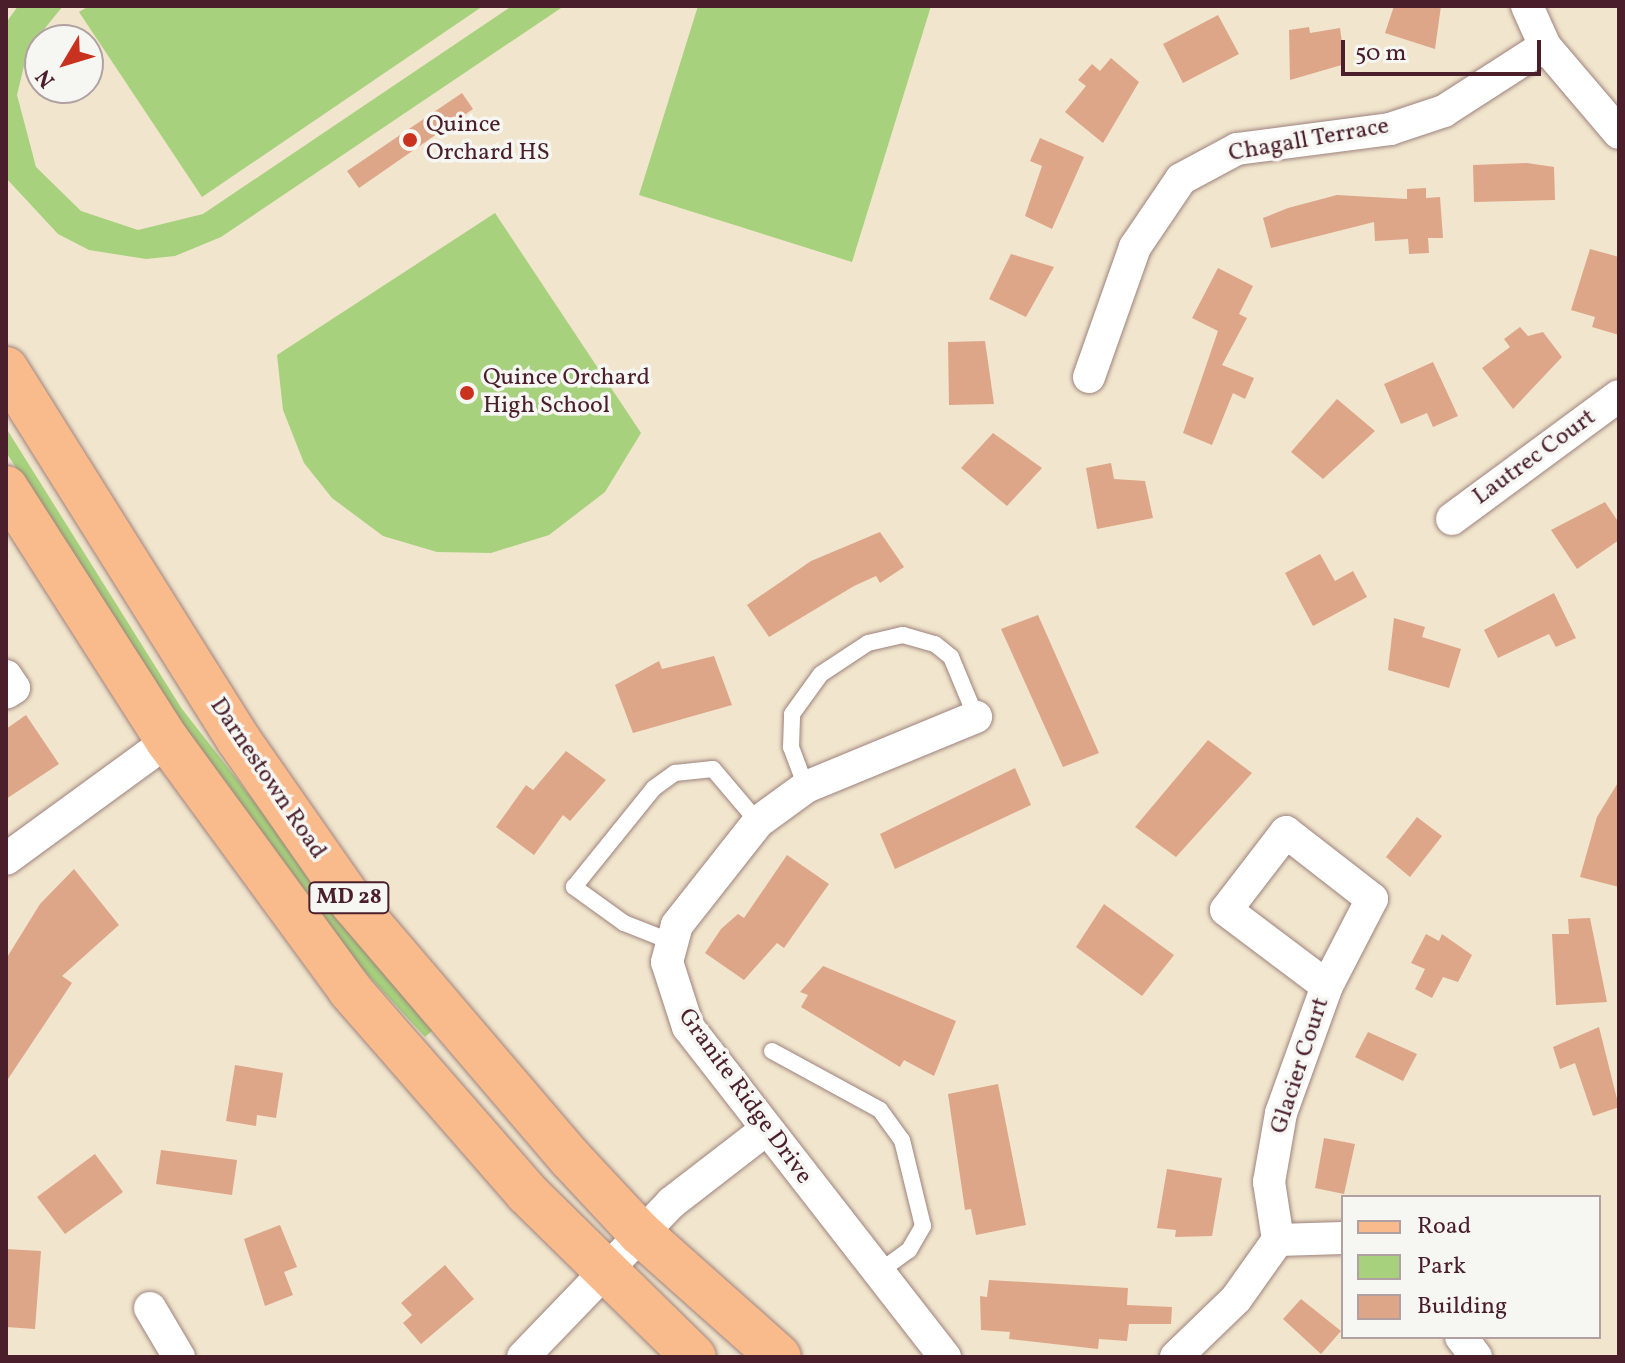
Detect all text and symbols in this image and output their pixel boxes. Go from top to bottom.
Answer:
north arrow [24,24,104,104]
scale bar [1345,24,1545,74]
text: 50 m [1355,37,1407,71]
text: N [29,62,63,94]
place label: Quince Orchard HS [426,112,550,168]
street label: Chagall Terrace [1226,113,1392,169]
marker: Quince Orchard HS [401,131,419,149]
place label: Quince Orchard High School [483,365,650,421]
marker: Quince Orchard High School [458,384,476,402]
street label: Lautrec Court [1468,404,1602,512]
street label: Darnestown Road [202,693,332,865]
road number: MD 28 [307,880,391,916]
street label: Glacier Court [1265,994,1337,1138]
street label: Granite Ridge Drive [671,1004,817,1190]
legend [1341,1195,1601,1339]
text: Road [1417,1210,1471,1244]
text: Park [1417,1250,1466,1284]
text: Building [1417,1290,1507,1324]

